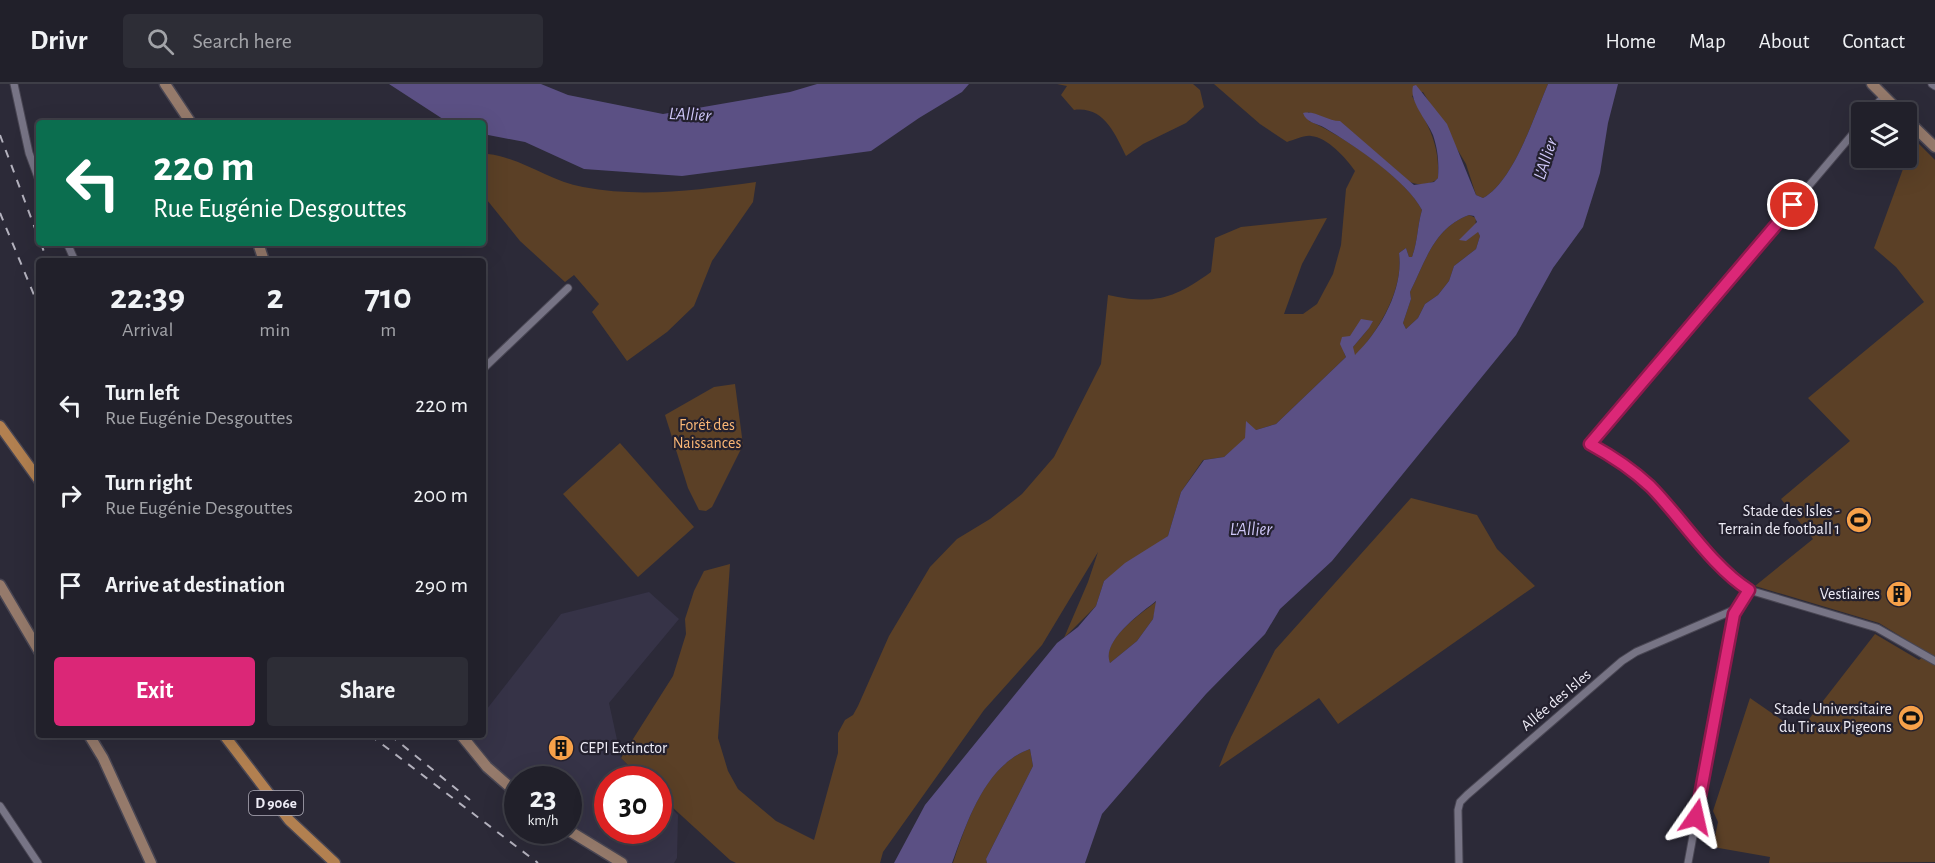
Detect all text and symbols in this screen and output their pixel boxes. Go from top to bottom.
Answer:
search box [123,14,543,68]
icon: search [144,25,177,58]
text: Drivr [30,27,87,55]
text: Search here [192,30,292,52]
text: Home [1605,31,1656,52]
text: Map [1689,31,1726,52]
text: About [1759,31,1809,52]
text: Contact [1842,31,1905,52]
map controls [1851,102,1917,168]
button: layers [1851,102,1917,168]
water label: L'Allier [668,105,713,125]
water label: L'Allier [1531,135,1561,182]
icon: left [54,144,132,222]
text: 220 m [153,146,255,188]
pin [1767,179,1818,230]
icon: arrive [1776,188,1809,221]
text: Rue Eugénie Desgouttes [153,195,407,222]
text: 22:39 [110,279,185,315]
text: 2 [266,279,283,315]
text: 710 [365,279,412,315]
text: Arrival [122,320,173,340]
text: min [259,320,290,340]
text: m [380,320,396,340]
text: Turn left [105,382,179,404]
icon: left [54,389,87,422]
text: 220 m [415,394,468,416]
text: Rue Eugénie Desgouttes [105,408,293,428]
park label: Forêt des Naissances [673,417,741,451]
text: Turn right [105,472,192,494]
icon: right [54,479,87,512]
text: 200 m [414,484,468,506]
text: Rue Eugénie Desgouttes [105,498,293,518]
place label: Stade des Isles - Terrain de football 1 [1718,503,1840,537]
sports icon: Stade des Isles - Terrain de football 1 [1844,505,1874,535]
water label: L'Allier [1230,521,1273,539]
icon: arrive [54,569,87,602]
text: Arrive at destination [105,574,285,596]
text: 290 m [415,574,468,596]
building icon: Vestiaires [1884,579,1914,609]
place label: Vestiaires [1820,586,1880,602]
button: Exit [54,657,255,726]
button: Share [267,657,468,726]
street label: Allée des Isles [1518,666,1594,734]
place label: Stade Universitaire du Tir aux Pigeons [1774,701,1892,735]
sports icon: Stade Universitaire du Tir aux Pigeons [1896,703,1926,733]
building icon: CEPI Extinctor [546,733,576,763]
place label: CEPI Extinctor [580,740,668,756]
speed limit sign: 30 [594,766,672,844]
text: 23 [529,783,557,813]
position arrow [1664,785,1728,849]
road number: D 906e [249,791,303,815]
text: km/h [528,813,558,828]

